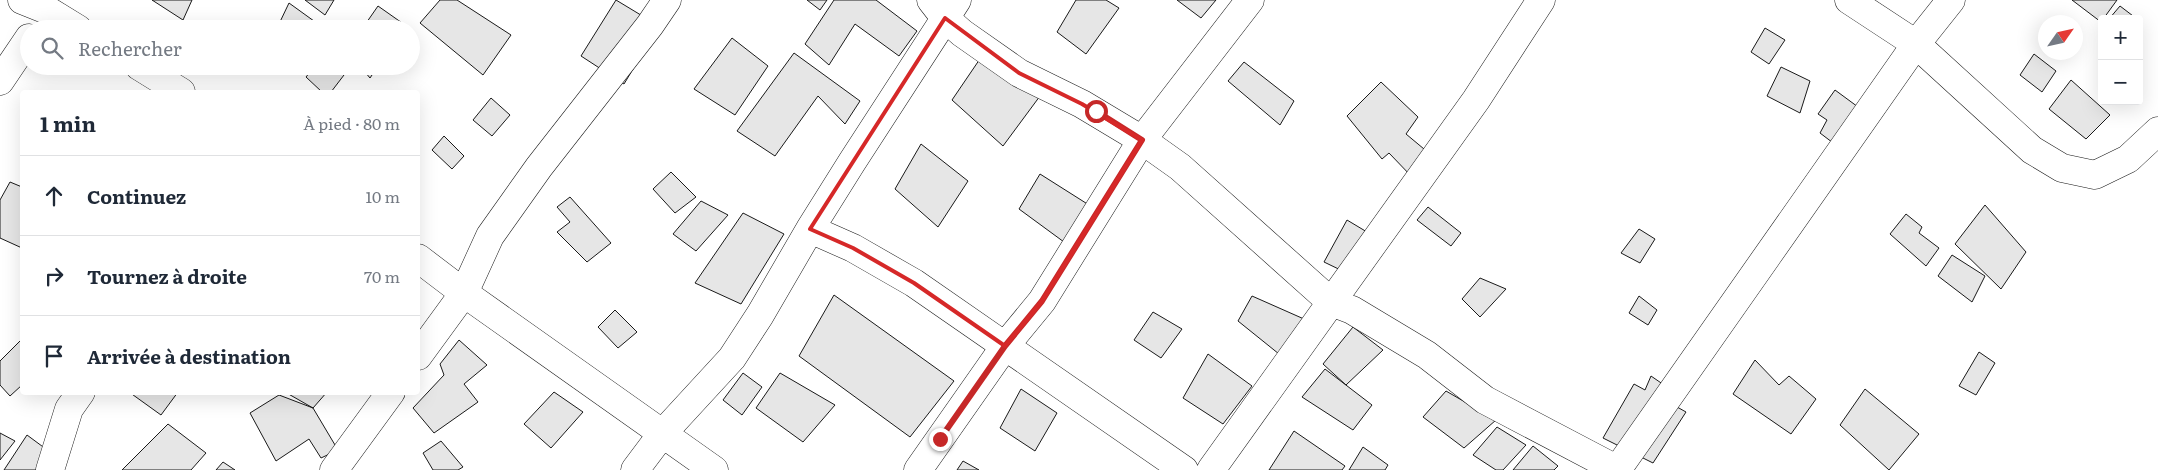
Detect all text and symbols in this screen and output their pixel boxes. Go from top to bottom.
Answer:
north arrow [2038,15,2083,60]
map controls [2098,15,2143,105]
button: + [2098,15,2143,60]
search box [20,20,420,75]
icon: search [38,34,66,62]
text: Rechercher [78,34,182,62]
button: − [2098,60,2143,105]
route start [1085,100,1108,123]
text: 1 min [40,107,96,138]
text: À pied · 80 m [303,111,400,135]
icon: ahead [40,182,68,210]
text: Continuez [87,182,186,210]
text: 10 m [366,184,400,208]
icon: right [40,262,68,290]
text: Tournez à droite [87,262,247,290]
text: 70 m [364,264,400,288]
icon: arrive [40,342,68,370]
text: Arrivée à destination [87,342,291,370]
route end [929,428,952,451]

